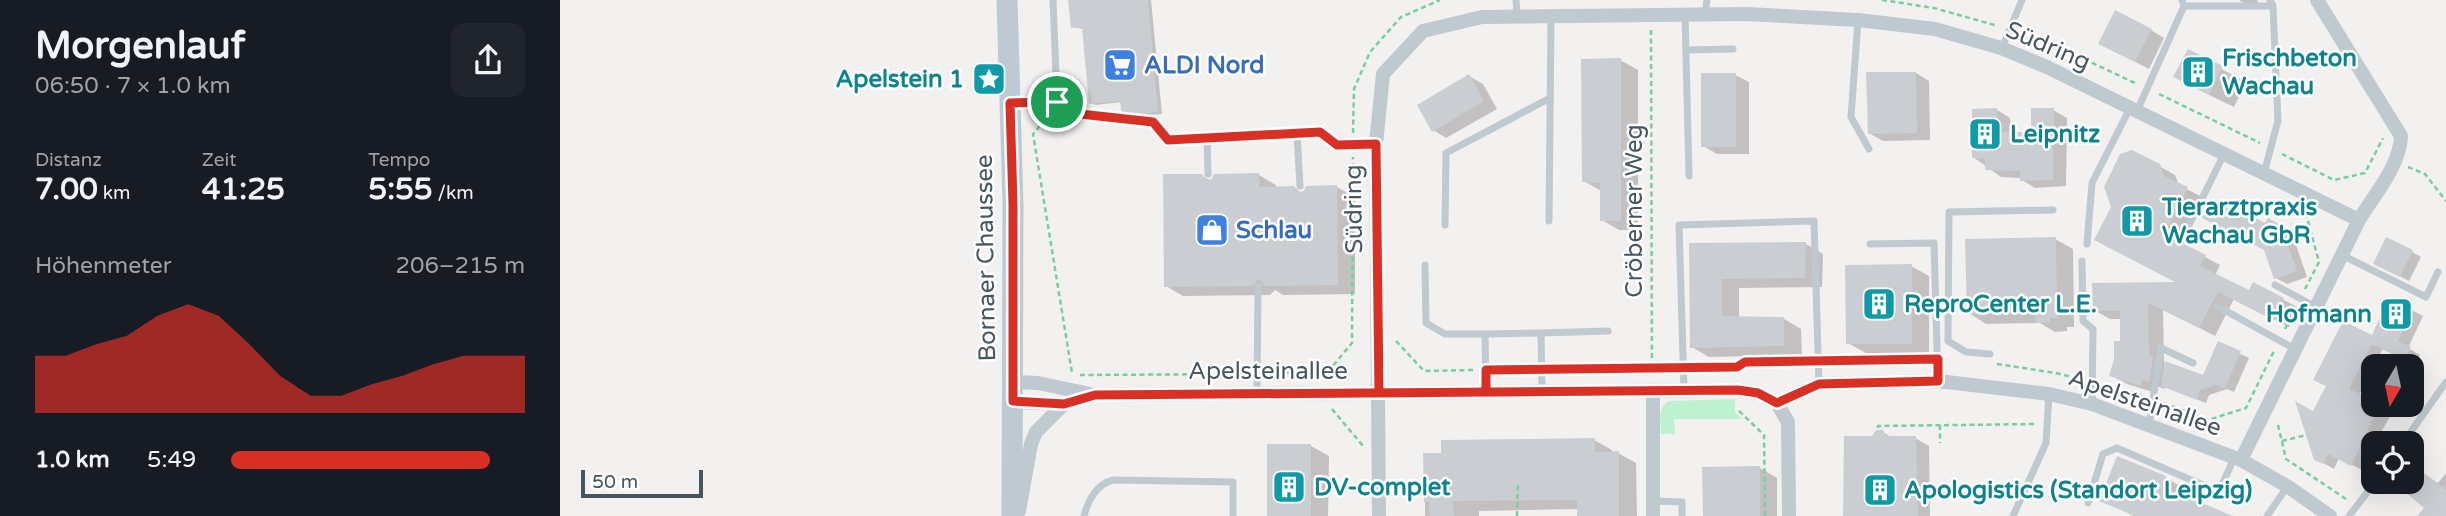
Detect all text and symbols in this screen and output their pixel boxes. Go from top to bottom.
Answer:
street label: Südring [2001,15,2095,77]
text: Morgenlauf [35,23,245,69]
button: share [451,23,525,97]
place label: Frischbeton Wachau [2222,44,2357,101]
supermarket icon: ALDI Nord [1101,46,1139,84]
place label: ALDI Nord [1144,51,1264,80]
building icon: Frischbeton Wachau [2179,53,2217,91]
place icon: Apelstein 1 [970,60,1008,98]
place label: Apelstein 1 [836,65,964,94]
text: 06:50 · 7 × 1.0 km [35,72,231,100]
pin [1027,72,1087,132]
icon: arrive [1038,83,1076,121]
building icon: Leipnitz [1966,115,2004,153]
place label: Leipnitz [2010,120,2100,149]
street label: Cröberner Weg [1620,124,1649,298]
text: Distanz [35,149,102,171]
text: Zeit [202,149,237,171]
text: Tempo [368,149,430,171]
street label: Bornaer Chaussee [970,154,1002,362]
street label: Südring [1339,164,1369,254]
text: 7.00 [35,171,98,208]
text: 41:25 [202,171,285,208]
text: 5:55 [368,171,433,208]
text: km [98,182,131,204]
text: /km [433,182,474,204]
place label: Tierarztpraxis Wachau GbR [2161,193,2317,250]
building icon: Tierarztpraxis Wachau GbR [2118,202,2156,240]
shop icon: Schlau [1193,211,1231,249]
place label: Schlau [1236,216,1312,245]
text: Höhenmeter [35,252,172,280]
text: 206–215 m [396,252,525,280]
building icon: ReproCenter L.E. [1860,285,1898,323]
place label: ReproCenter L.E. [1904,290,2097,319]
building icon: Hofmann [2377,295,2415,333]
place label: Hofmann [2266,300,2372,329]
north arrow [2361,354,2424,416]
map controls [2361,354,2424,494]
street label: Apelsteinallee [1188,357,1348,386]
street label: Apelsteinallee [2065,363,2225,443]
button: locate [2361,431,2424,494]
text: 1.0 km [35,446,110,474]
text: 5:49 [147,446,196,474]
scale bar [581,467,704,499]
building icon: DV-complet [1270,468,1308,506]
text: 50 m [592,471,638,493]
building icon: Apologistics (Standort Leipzig) [1861,471,1899,509]
place label: DV-complet [1314,473,1451,502]
place label: Apologistics (Standort Leipzig) [1904,476,2252,505]

